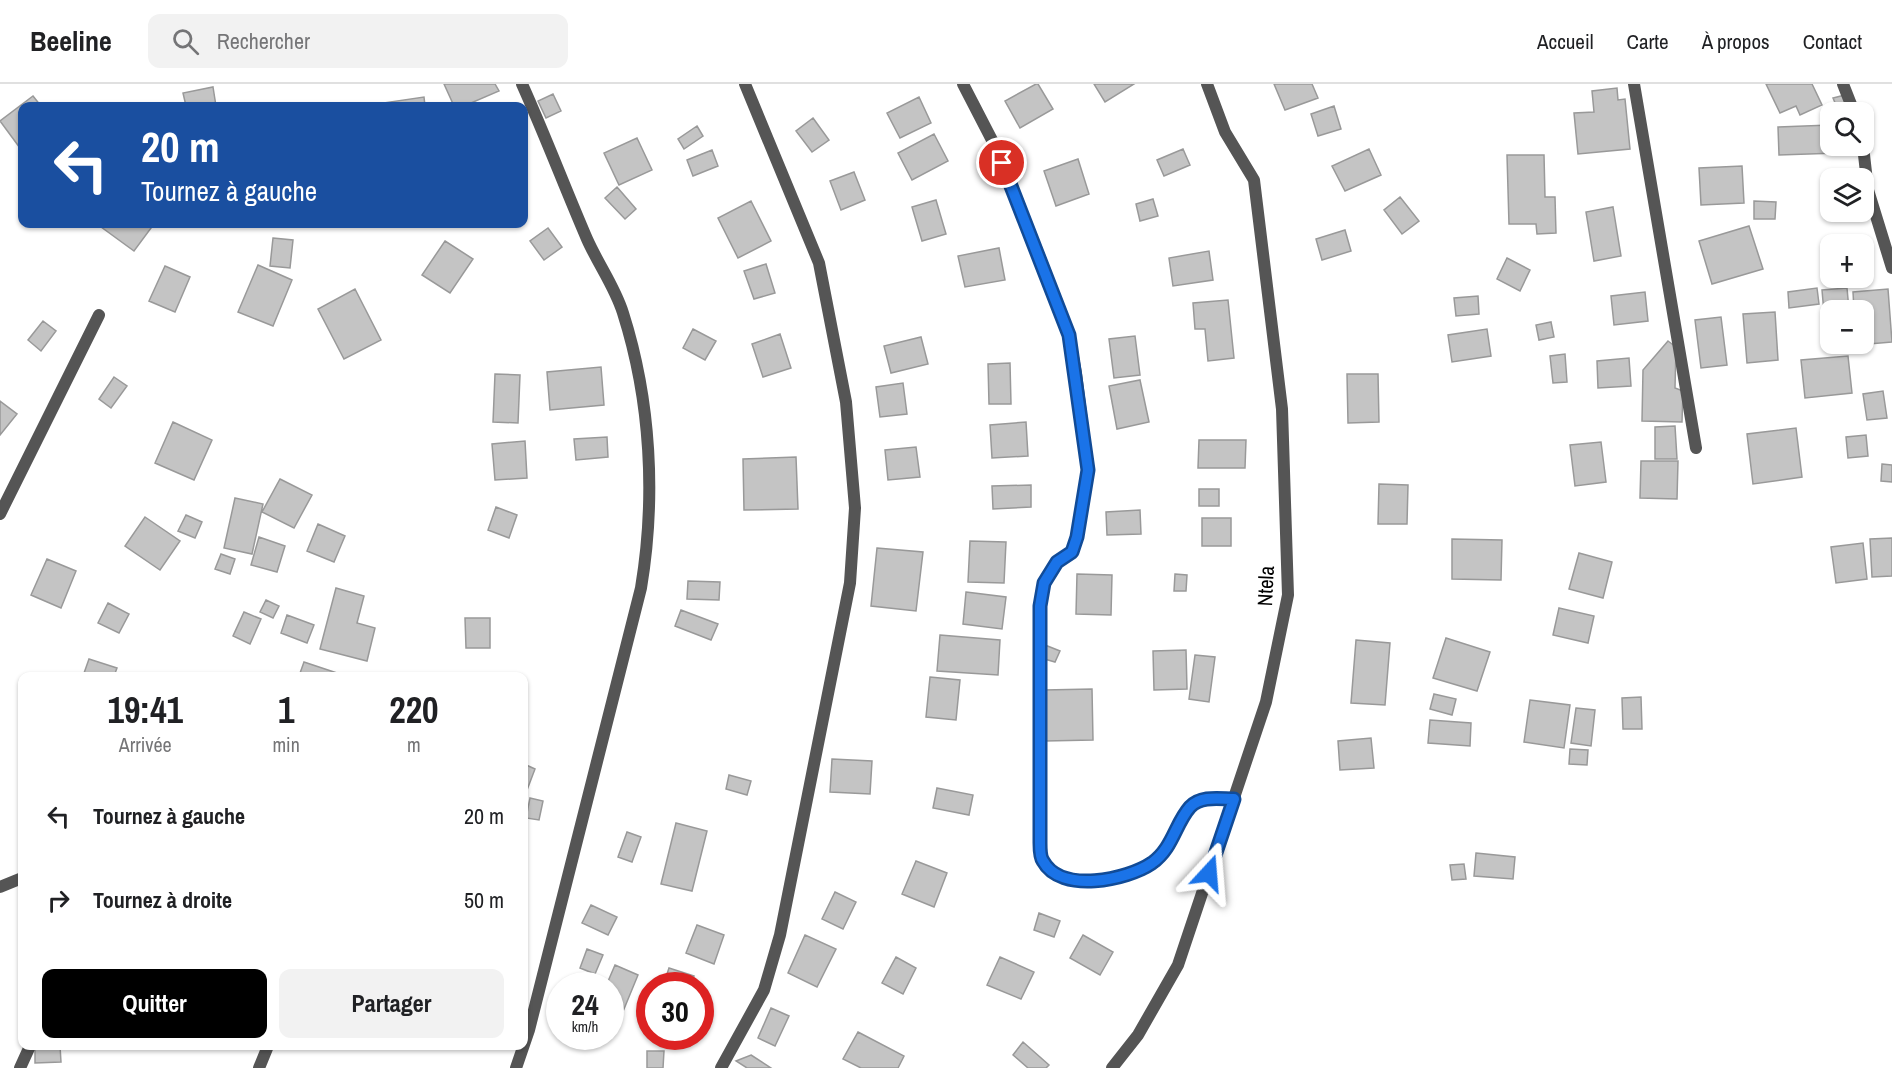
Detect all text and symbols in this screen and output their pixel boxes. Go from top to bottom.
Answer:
search box [148,14,568,68]
text: Beeline [30,22,112,60]
icon: search [169,25,202,58]
text: Rechercher [217,26,310,56]
text: Accueil [1537,27,1594,56]
text: Carte [1627,27,1669,56]
text: À propos [1702,27,1770,56]
text: Contact [1803,27,1862,56]
map controls [1820,102,1874,354]
button: search [1820,102,1874,156]
text: 20 m [141,119,220,175]
icon: left [42,126,120,204]
pin [976,137,1027,188]
icon: arrive [985,146,1018,179]
button: layers [1820,168,1874,222]
text: Tournez à gauche [141,173,317,209]
button: + [1820,234,1874,288]
button: − [1820,300,1874,354]
street label: Ntela [1250,565,1281,607]
text: 19:41 [107,686,183,734]
text: 1 [278,686,294,734]
text: 220 [389,686,439,734]
text: Arrivée [119,731,172,758]
text: min [272,731,300,758]
text: m [407,731,421,758]
icon: left [42,800,75,833]
text: Tournez à gauche [93,801,245,831]
text: 20 m [464,801,504,831]
position arrow [1177,841,1241,905]
icon: right [42,884,75,917]
text: Tournez à droite [93,885,232,915]
text: 50 m [464,885,504,915]
button: Quitter [42,969,267,1038]
button: Partager [279,969,504,1038]
speed limit sign: 30 [636,972,714,1050]
text: 24 [571,984,599,1024]
text: km/h [572,1016,598,1037]

